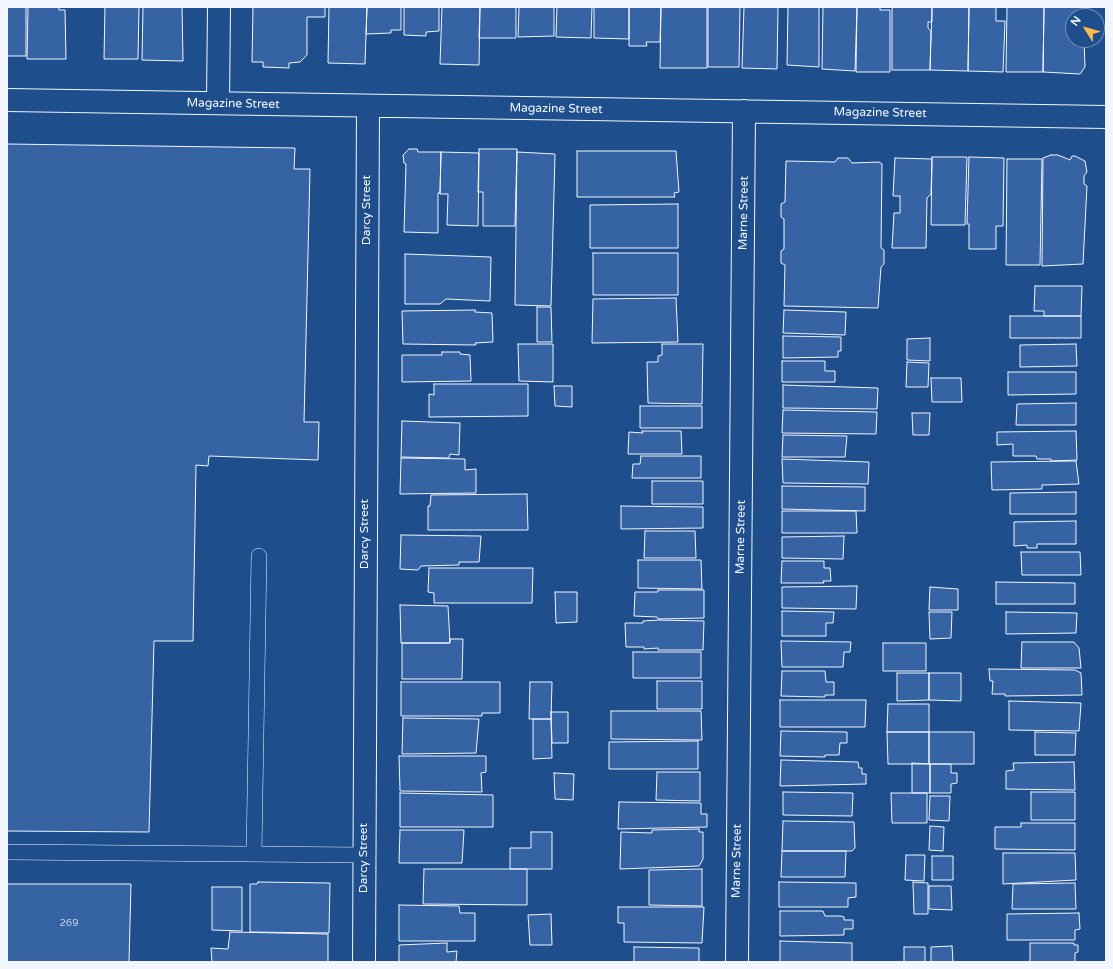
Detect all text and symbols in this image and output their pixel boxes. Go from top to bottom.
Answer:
north arrow [1065,8,1105,48]
text: N [1068,14,1084,29]
street label: Magazine Street [186,96,280,112]
street label: Magazine Street [509,101,603,117]
street label: Magazine Street [833,105,927,121]
street label: Darcy Street [360,175,374,245]
street label: Marne Street [736,176,752,250]
street label: Darcy Street [358,499,372,569]
street label: Marne Street [733,500,749,574]
street label: Darcy Street [357,823,371,893]
street label: Marne Street [729,824,745,898]
house number: 269 [60,917,78,929]

